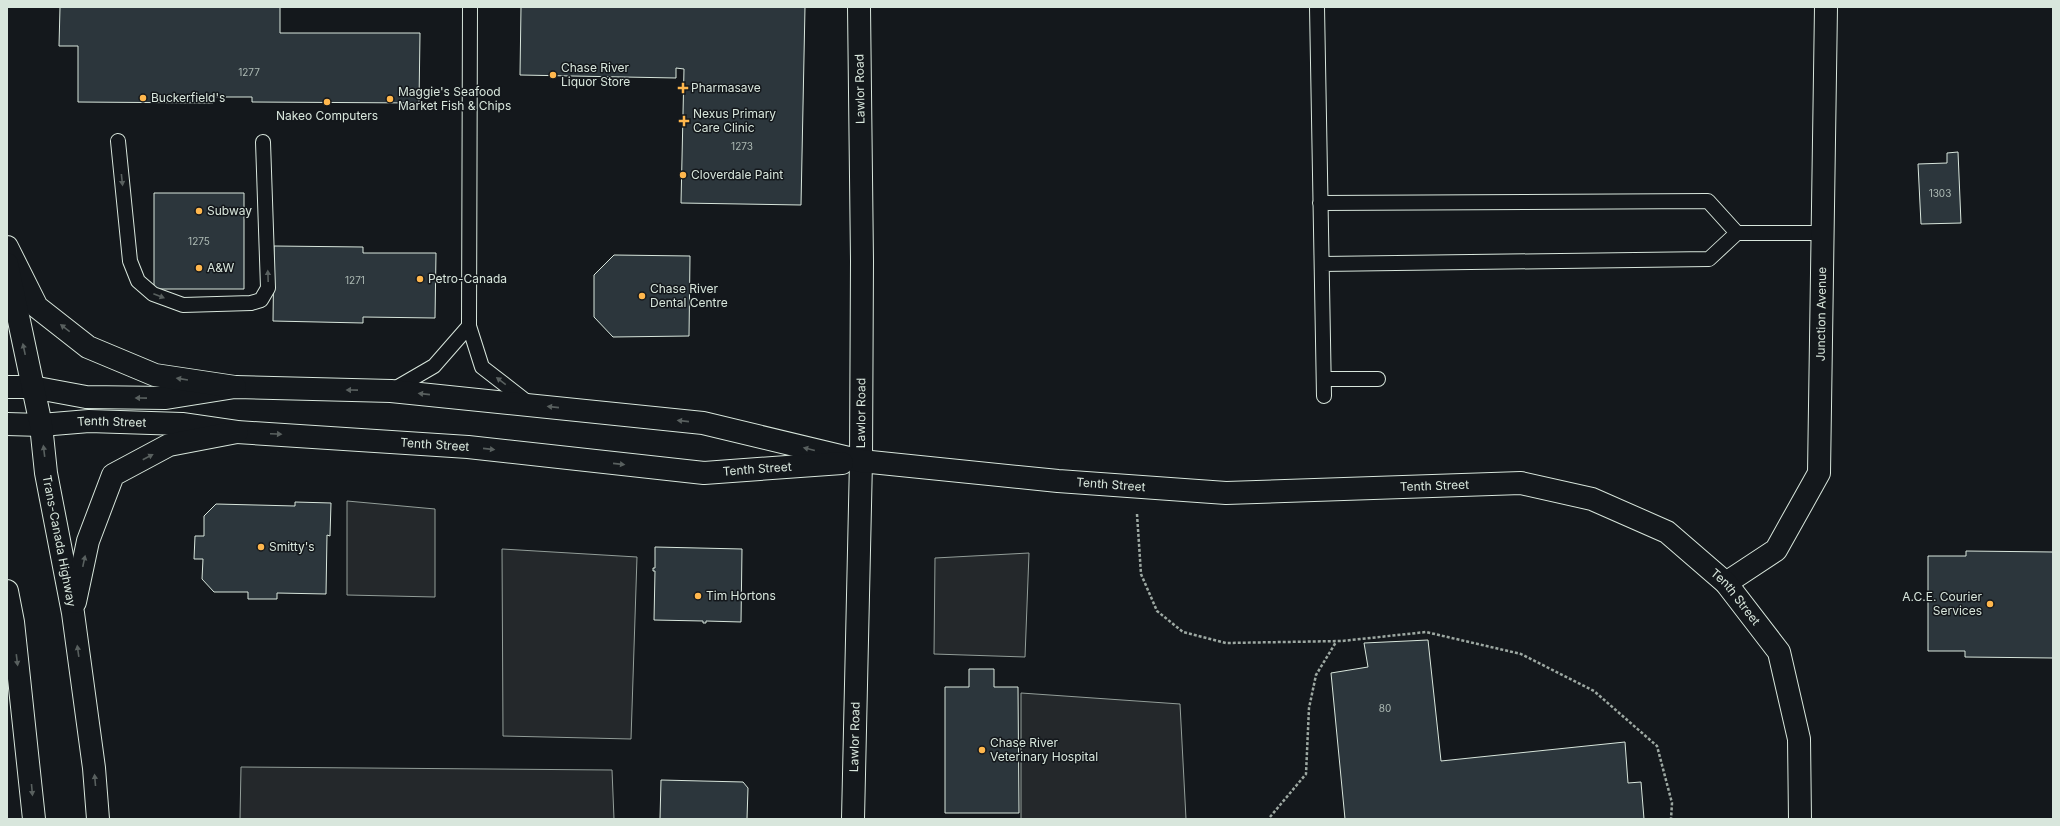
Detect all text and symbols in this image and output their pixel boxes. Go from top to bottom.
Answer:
street label: Lawlor Road [851,54,868,124]
place label: Chase River Liquor Store [561,60,630,89]
house number: 1277 [238,66,260,78]
marker: Chase River Liquor Store [548,70,558,80]
place label: Pharmasave [691,80,761,95]
marker: Pharmasave [678,83,688,93]
place label: Maggie's Seafood Market Fish & Chips [398,84,511,113]
place label: Buckerfield's [151,90,225,105]
marker: Buckerfield's [138,93,148,103]
marker: Maggie's Seafood Market Fish & Chips [385,94,395,104]
marker: Nakeo Computers [322,97,332,107]
place label: Nexus Primary Care Clinic [693,106,776,135]
place label: Nakeo Computers [276,108,378,123]
marker: Nexus Primary Care Clinic [678,115,690,127]
house number: 1273 [731,140,753,152]
place label: Cloverdale Paint [691,167,783,182]
marker: Cloverdale Paint [678,170,688,180]
one-way arrow [118,174,125,186]
house number: 1303 [1929,187,1951,199]
place label: Subway [207,203,252,218]
marker: Subway [194,206,204,216]
house number: 1275 [188,235,210,247]
place label: A&W [207,260,235,275]
marker: A&W [194,263,204,273]
street label: Junction Avenue [1813,267,1829,362]
one-way arrow [265,269,271,282]
place label: Petro-Canada [428,271,507,286]
house number: 1271 [345,274,365,286]
marker: Petro-Canada [415,274,425,284]
place label: Chase River Dental Centre [650,281,728,310]
marker: Chase River Dental Centre [637,291,647,301]
one-way arrow [154,294,166,300]
one-way arrow [59,324,70,333]
one-way arrow [21,342,27,355]
one-way arrow [176,376,189,382]
one-way arrow [495,377,506,385]
street label: Lawlor Road [853,378,868,448]
one-way arrow [345,387,358,393]
one-way arrow [418,391,430,397]
one-way arrow [134,395,147,401]
one-way arrow [547,404,559,410]
street label: Tenth Street [77,413,147,430]
one-way arrow [677,418,689,424]
one-way arrow [270,431,282,438]
street label: Tenth Street [400,435,470,454]
one-way arrow [41,445,47,457]
one-way arrow [803,445,816,451]
one-way arrow [483,446,495,453]
one-way arrow [142,454,153,460]
street label: Tenth Street [722,459,792,479]
one-way arrow [612,461,625,467]
street label: Trans-Canada Highway [40,474,80,608]
street label: Tenth Street [1076,474,1146,494]
street label: Tenth Street [1400,477,1469,494]
place label: Smitty's [269,539,315,554]
marker: Smitty's [256,542,266,552]
one-way arrow [81,555,87,567]
street label: Tenth Street [1708,565,1764,628]
place label: Tim Hortons [706,588,776,603]
place label: A.C.E. Courier Services [1902,589,1982,618]
marker: Tim Hortons [693,591,703,601]
marker: A.C.E. Courier Services [1985,599,1995,609]
one-way arrow [75,645,81,657]
one-way arrow [14,654,20,666]
street label: Lawlor Road [846,702,863,772]
house number: 80 [1379,702,1391,714]
place label: Chase River Veterinary Hospital [990,735,1098,764]
marker: Chase River Veterinary Hospital [977,745,987,755]
one-way arrow [92,774,98,786]
one-way arrow [28,784,35,796]

